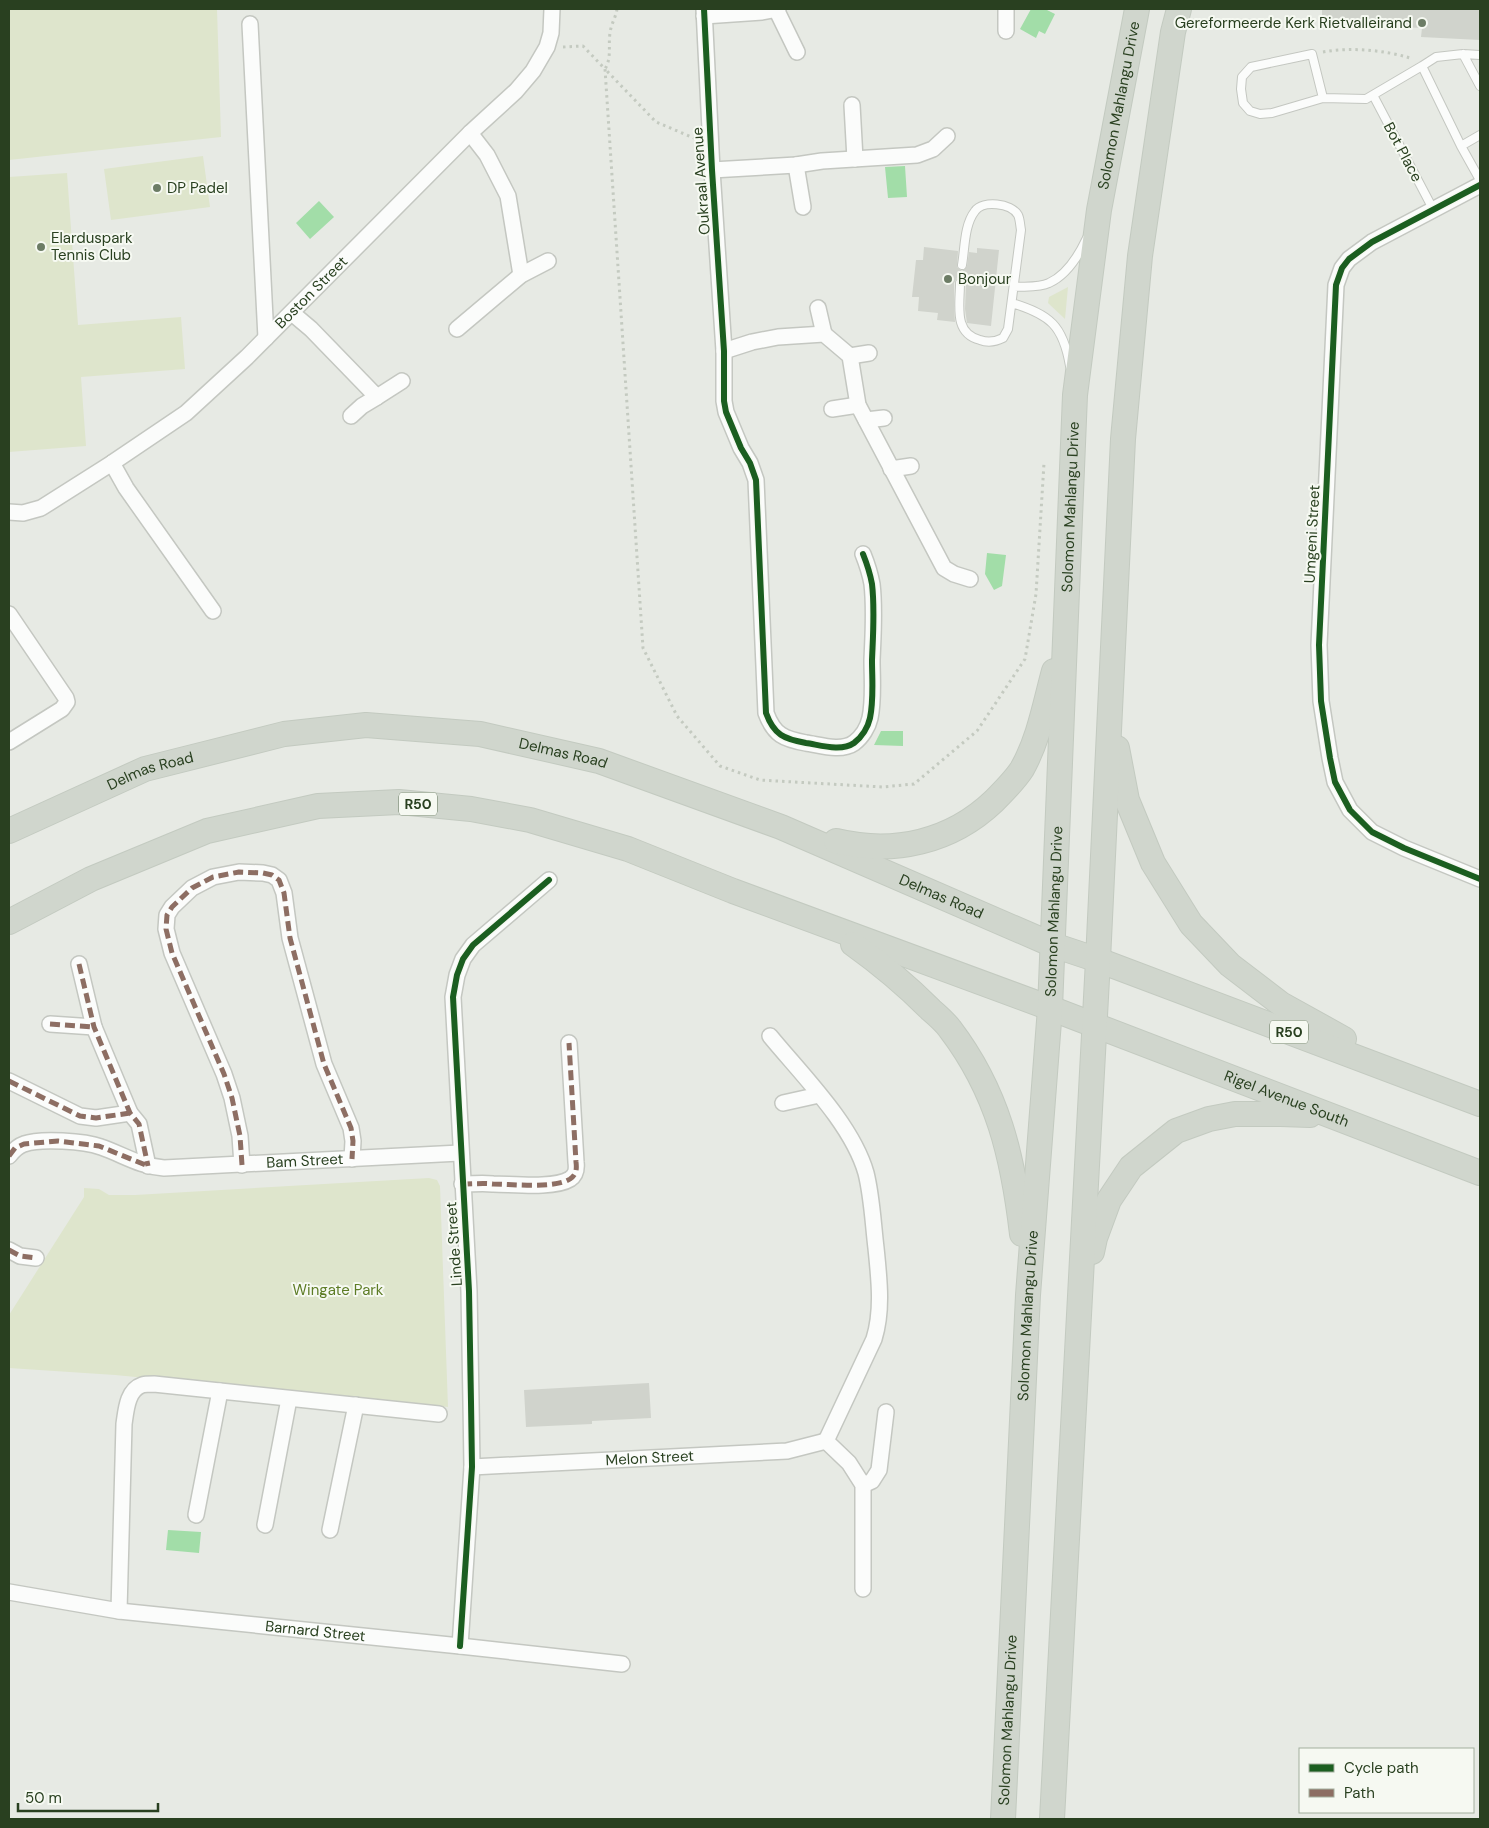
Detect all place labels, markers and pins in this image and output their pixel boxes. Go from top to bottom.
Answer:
place label: Gereformeerde Kerk Rietvalleirand [1175,13,1412,33]
marker: Gereformeerde Kerk Rietvalleirand [1416,17,1428,29]
place label: DP Padel [167,178,228,198]
marker: DP Padel [151,182,163,194]
place label: Elarduspark Tennis Club [51,228,133,265]
marker: Elarduspark Tennis Club [35,241,47,253]
place label: Bonjour [958,269,1012,289]
marker: Bonjour [942,273,954,285]

